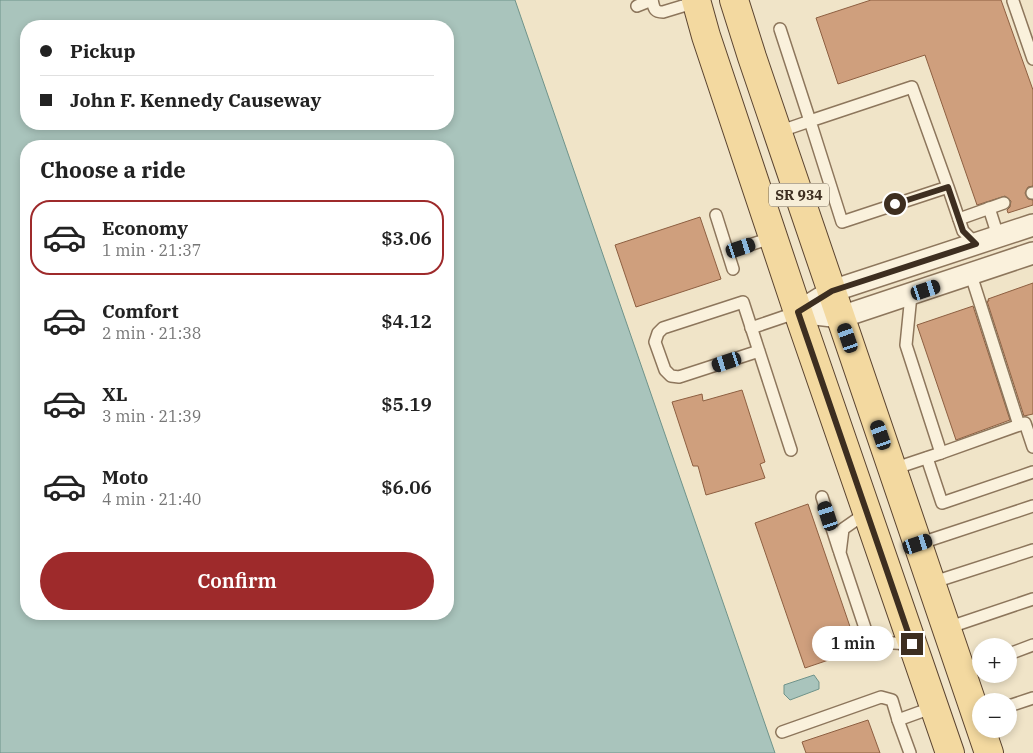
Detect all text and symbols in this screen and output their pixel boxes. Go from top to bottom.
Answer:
text: Pickup [70,39,135,63]
text: John F. Kennedy Causeway [70,88,321,112]
text: Choose a ride [40,155,186,184]
road number: SR 934 [769,184,829,206]
route start [884,193,906,215]
icon: car [42,215,87,260]
text: Economy [102,216,188,240]
text: $3.06 [381,226,432,250]
car [724,236,757,260]
text: 1 min · 21:37 [102,240,201,260]
car [909,278,942,302]
icon: car [42,298,87,343]
text: Comfort [102,299,179,323]
text: $4.12 [381,309,432,333]
car [836,321,859,355]
text: 2 min · 21:38 [102,323,201,343]
car [710,350,743,374]
icon: car [42,381,87,426]
text: XL [102,382,128,406]
text: $5.19 [381,392,432,416]
text: 3 min · 21:39 [102,406,201,426]
car [869,418,892,452]
icon: car [42,464,87,509]
text: Moto [102,465,148,489]
text: $6.06 [381,475,432,499]
text: 4 min · 21:40 [102,489,201,509]
car [816,499,839,533]
car [901,532,934,556]
button: Confirm [40,552,434,610]
callout: 1 min [812,626,894,662]
text: 1 min [831,633,875,653]
route end [901,633,923,655]
map controls [972,638,1017,738]
button: + [972,638,1017,683]
button: − [972,693,1017,738]

